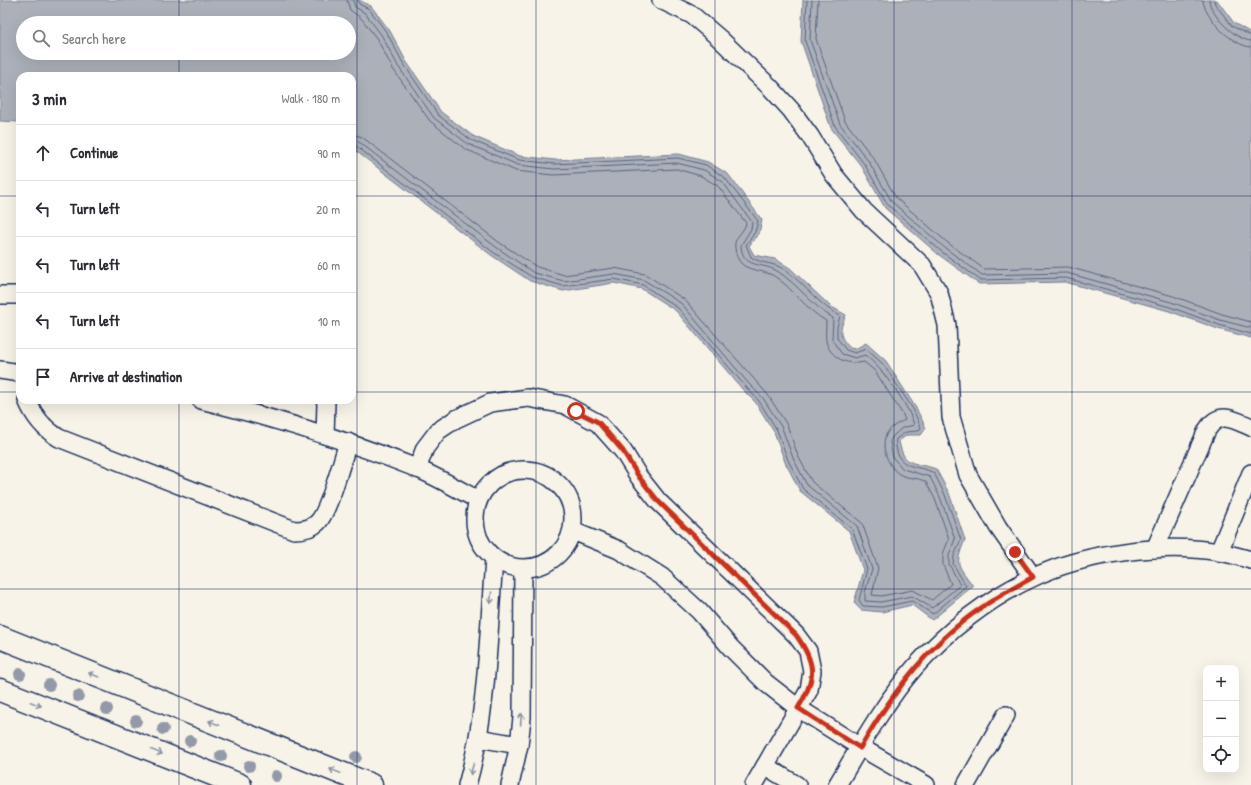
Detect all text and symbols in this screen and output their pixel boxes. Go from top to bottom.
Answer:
search box [16,16,356,60]
icon: search [30,27,52,49]
text: Search here [62,28,126,49]
text: 3 min [32,87,67,110]
text: Walk · 180 m [281,89,340,107]
icon: ahead [32,142,54,164]
text: Continue [70,142,118,163]
text: 90 m [318,144,340,162]
icon: left [32,198,54,220]
text: Turn left [70,198,120,219]
text: 20 m [316,200,340,218]
icon: left [32,254,54,276]
text: Turn left [70,254,120,275]
text: 60 m [317,256,340,274]
icon: left [32,310,54,332]
text: Turn left [70,310,120,331]
text: 10 m [318,312,340,330]
icon: arrive [32,366,54,388]
text: Arrive at destination [70,366,182,387]
route start [567,402,585,420]
route end [1006,543,1024,561]
one-way arrow [488,591,495,604]
map controls [1203,665,1239,773]
button: + [1203,665,1239,701]
one-way arrow [88,670,100,678]
one-way arrow [30,701,42,708]
button: − [1203,701,1239,737]
one-way arrow [518,713,525,726]
one-way arrow [209,718,221,726]
button: locate [1203,737,1239,773]
one-way arrow [151,749,163,756]
one-way arrow [467,762,475,775]
one-way arrow [330,766,342,774]

